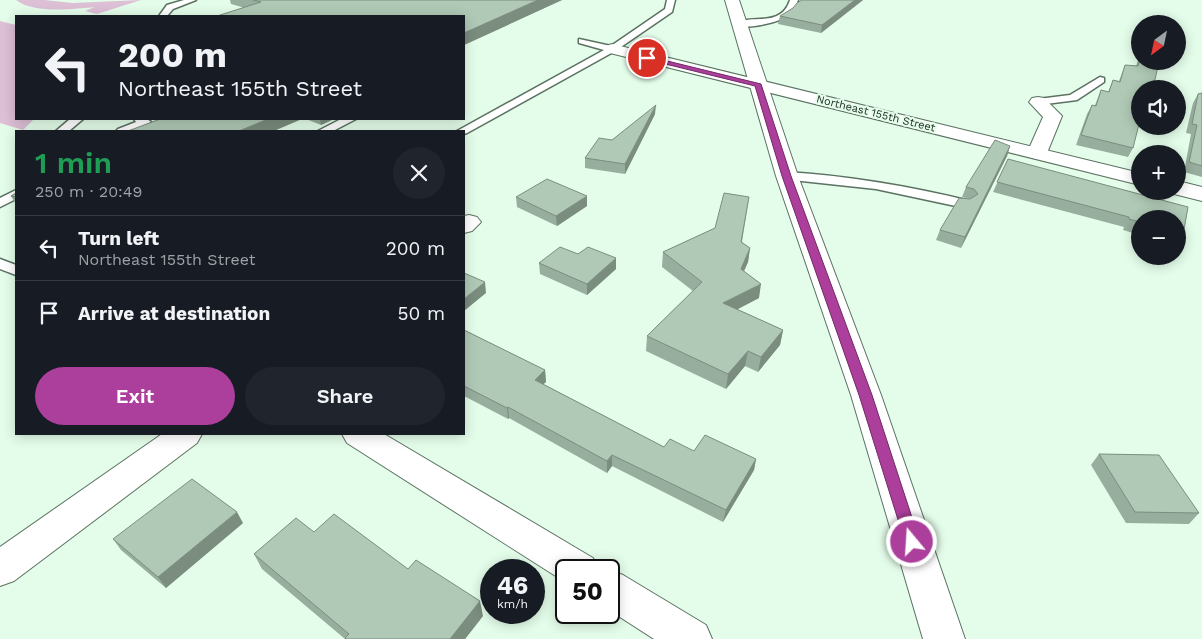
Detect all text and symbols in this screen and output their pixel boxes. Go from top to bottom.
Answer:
north arrow [1131,15,1186,70]
map controls [1131,15,1186,265]
text: 200 m [118,34,227,76]
icon: left [35,35,100,100]
pin [626,37,668,79]
icon: arrive [633,44,661,72]
text: Northeast 155th Street [118,76,362,101]
button: sound [1131,80,1186,135]
street label: Northeast 155th Street [815,92,937,135]
text: 1 min [35,145,112,180]
button: + [1131,145,1186,200]
button: close [393,147,445,199]
text: 250 m · 20:49 [35,182,143,201]
button: − [1131,210,1186,265]
text: Turn left [78,227,159,250]
icon: left [35,234,63,262]
text: 200 m [386,237,445,260]
text: Northeast 155th Street [78,250,256,269]
icon: arrive [35,299,63,327]
text: Arrive at destination [78,302,270,325]
text: 50 m [398,302,445,325]
button: Exit [35,367,235,425]
button: Share [245,367,445,425]
position arrow [885,515,937,567]
speed limit sign: 50 [555,559,620,624]
text: 46 [497,571,528,600]
text: km/h [497,597,528,611]

